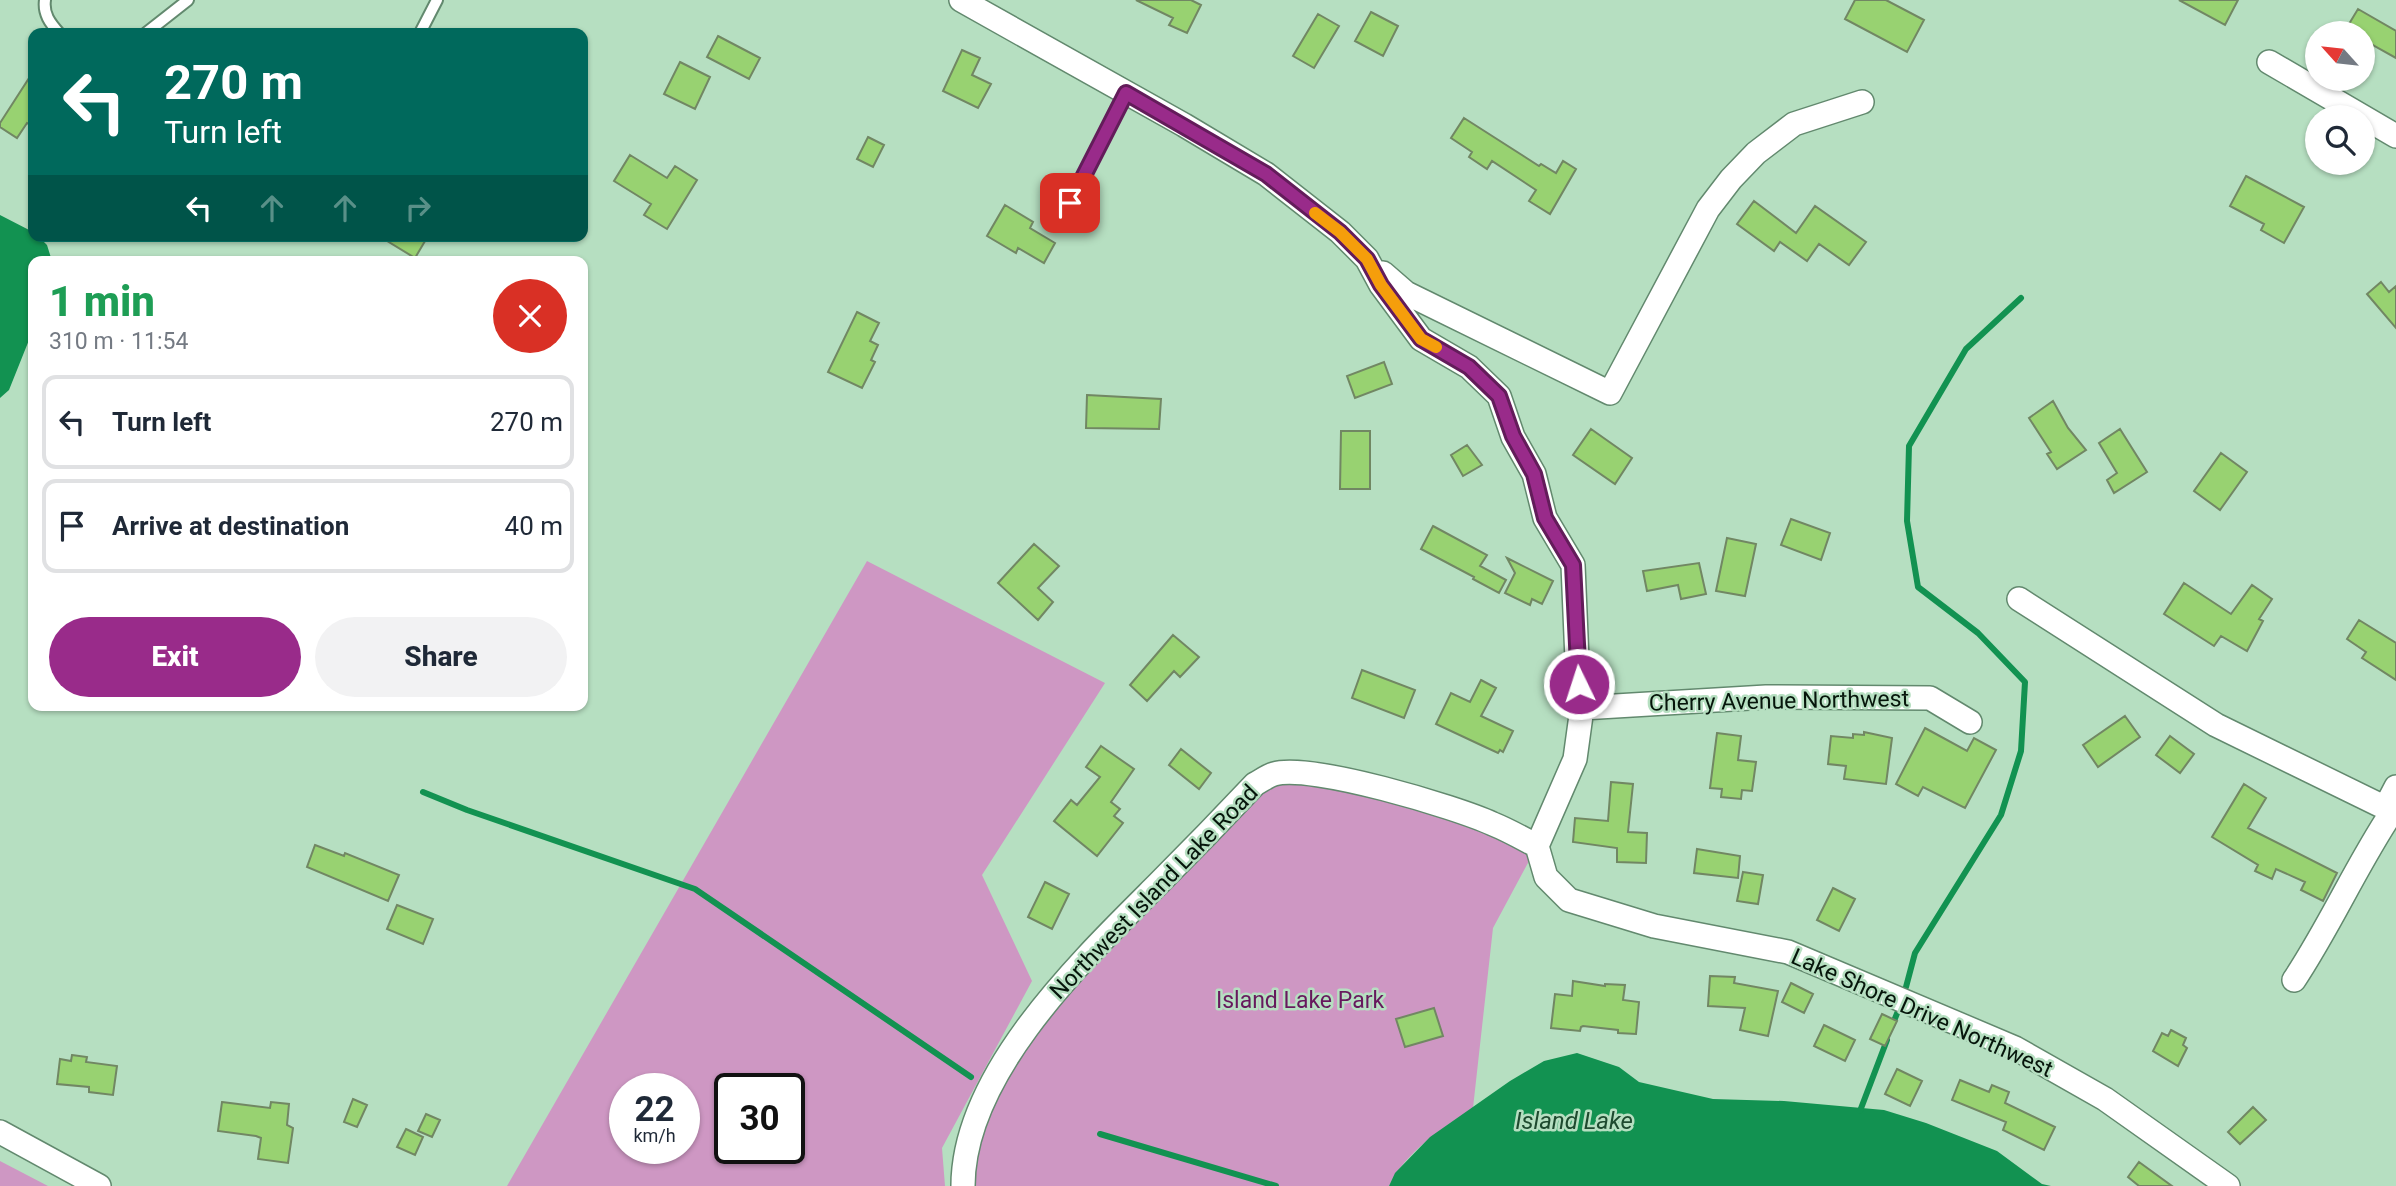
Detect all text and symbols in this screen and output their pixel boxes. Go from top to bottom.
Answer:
north arrow [2305,21,2375,91]
map controls [2305,21,2375,175]
text: 270 m [164,54,303,111]
icon: left [49,56,140,147]
button: search [2305,105,2375,175]
text: Turn left [164,113,282,151]
pin [1040,173,1100,233]
icon: arrive [1051,184,1089,222]
icon: left [180,189,218,227]
icon: ahead [253,189,291,227]
icon: ahead [326,189,364,227]
icon: right [399,189,437,227]
text: 1 min [49,277,155,326]
button: close [493,279,567,353]
text: 310 m · 11:54 [49,328,188,355]
icon: left [53,403,91,441]
text: Turn left [112,407,211,437]
text: 270 m [490,407,563,437]
icon: arrive [53,507,91,545]
text: Arrive at destination [112,511,349,541]
text: 40 m [505,511,563,541]
button: Exit [49,617,301,697]
button: Share [315,617,567,697]
position arrow [1542,647,1616,721]
street label: Cherry Avenue Northwest [1649,685,1909,717]
street label: Northwest Island Lake Road [1045,779,1263,1005]
street label: Lake Shore Drive Northwest [1787,943,2057,1083]
park label: Island Lake Park [1216,987,1384,1014]
speed limit sign: 30 [714,1073,805,1164]
text: 22 [634,1089,675,1130]
water label: Island Lake [1515,1107,1633,1135]
text: km/h [633,1125,676,1146]

